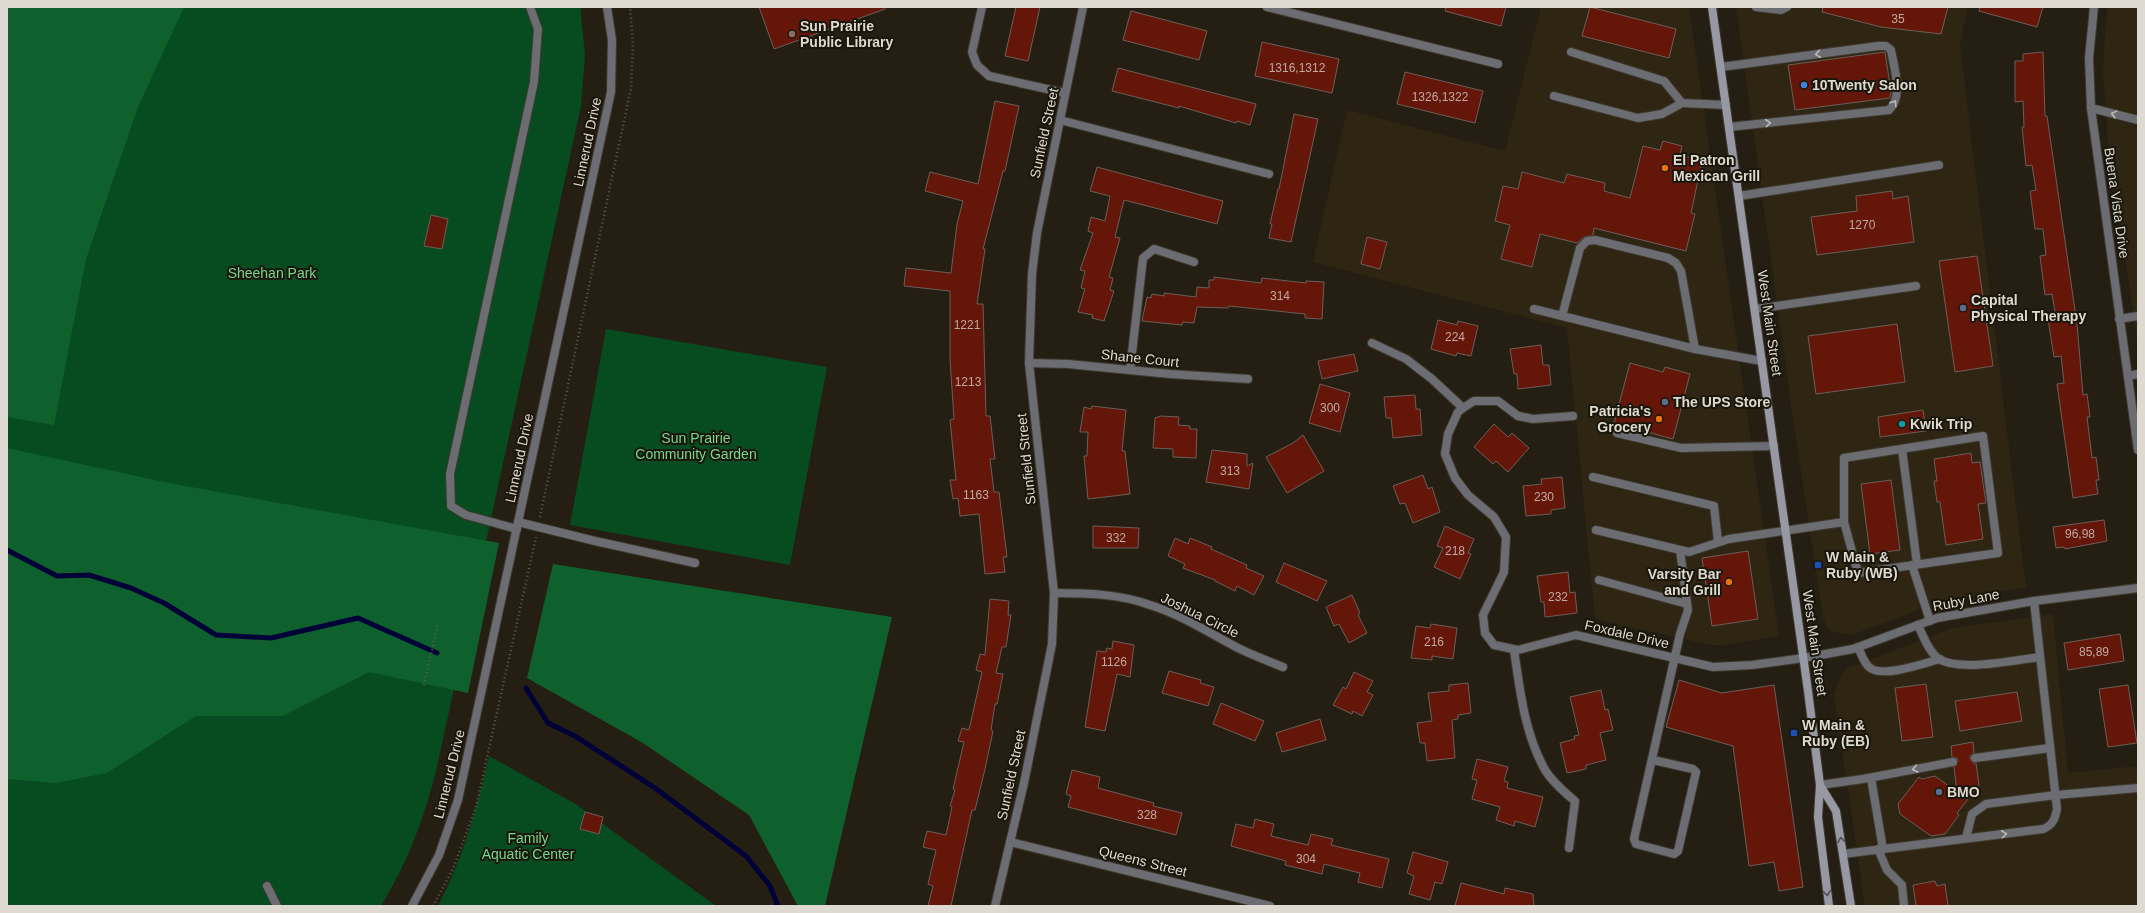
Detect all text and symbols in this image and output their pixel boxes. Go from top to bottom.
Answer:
house number: 35 [1891,12,1905,26]
place label: Sun Prairie Public Library [800,18,894,50]
marker: Sun Prairie Public Library [787,29,797,39]
one-way arrow [1815,49,1821,58]
house number: 1316,1312 [1269,61,1326,75]
place label: 10Twenty Salon [1812,77,1917,93]
marker: 10Twenty Salon [1799,80,1809,90]
street label: Sunfield Street [1027,86,1061,180]
house number: 1326,1322 [1412,90,1469,104]
street label: Linnerud Drive [570,96,604,188]
one-way arrow [1889,100,1896,107]
one-way arrow [2111,110,2118,119]
one-way arrow [1765,118,1771,127]
street label: Buena Vista Drive [2101,147,2133,260]
place label: El Patron Mexican Grill [1673,152,1760,184]
marker: El Patron Mexican Grill [1660,163,1670,173]
house number: 1270 [1849,218,1876,232]
park label: Sheehan Park [228,265,317,281]
street label: West Main Street [1755,269,1785,377]
house number: 314 [1270,289,1290,303]
place label: Capital Physical Therapy [1971,292,2086,324]
marker: Capital Physical Therapy [1958,303,1968,313]
house number: 1221 [954,318,981,332]
house number: 224 [1445,330,1465,344]
street label: Shane Court [1100,346,1180,370]
house number: 1213 [955,375,982,389]
place label: The UPS Store [1673,394,1770,410]
marker: The UPS Store [1660,397,1670,407]
house number: 300 [1320,401,1340,415]
place label: Patricia's Grocery [1589,403,1651,435]
street label: Linnerud Drive [502,412,536,504]
street label: Sunfield Street [1013,412,1039,506]
marker: Patricia's Grocery [1654,414,1664,424]
place label: Kwik Trip [1910,416,1972,432]
marker: Kwik Trip [1897,419,1907,429]
park label: Sun Prairie Community Garden [635,430,757,462]
house number: 313 [1220,464,1240,478]
house number: 1163 [963,488,989,502]
house number: 230 [1534,490,1554,504]
house number: 96,98 [2065,527,2095,541]
house number: 332 [1106,531,1126,545]
house number: 218 [1445,544,1465,558]
place label: W Main & Ruby (WB) [1826,549,1898,581]
marker: W Main & Ruby (WB) [1813,560,1823,570]
place label: Varsity Bar and Grill [1648,566,1722,598]
marker: Varsity Bar and Grill [1724,577,1734,587]
street label: Ruby Lane [1931,586,2001,614]
street label: Joshua Circle [1158,589,1242,641]
street label: West Main Street [1800,589,1830,697]
house number: 232 [1548,590,1568,604]
street label: Foxdale Drive [1583,616,1671,652]
house number: 216 [1424,635,1444,649]
house number: 85,89 [2079,645,2109,659]
house number: 1126 [1101,655,1127,669]
place label: W Main & Ruby (EB) [1802,717,1870,749]
street label: Linnerud Drive [430,728,468,820]
street label: Sunfield Street [994,728,1028,822]
marker: W Main & Ruby (EB) [1789,728,1799,738]
one-way arrow [1911,764,1918,773]
place label: BMO [1947,784,1980,800]
marker: BMO [1934,787,1944,797]
house number: 328 [1137,808,1157,822]
park label: Family Aquatic Center [482,830,575,862]
one-way arrow [2001,830,2008,839]
one-way arrow [1837,837,1846,843]
street label: Queens Street [1097,842,1189,880]
house number: 304 [1296,852,1316,866]
one-way arrow [1823,890,1832,896]

